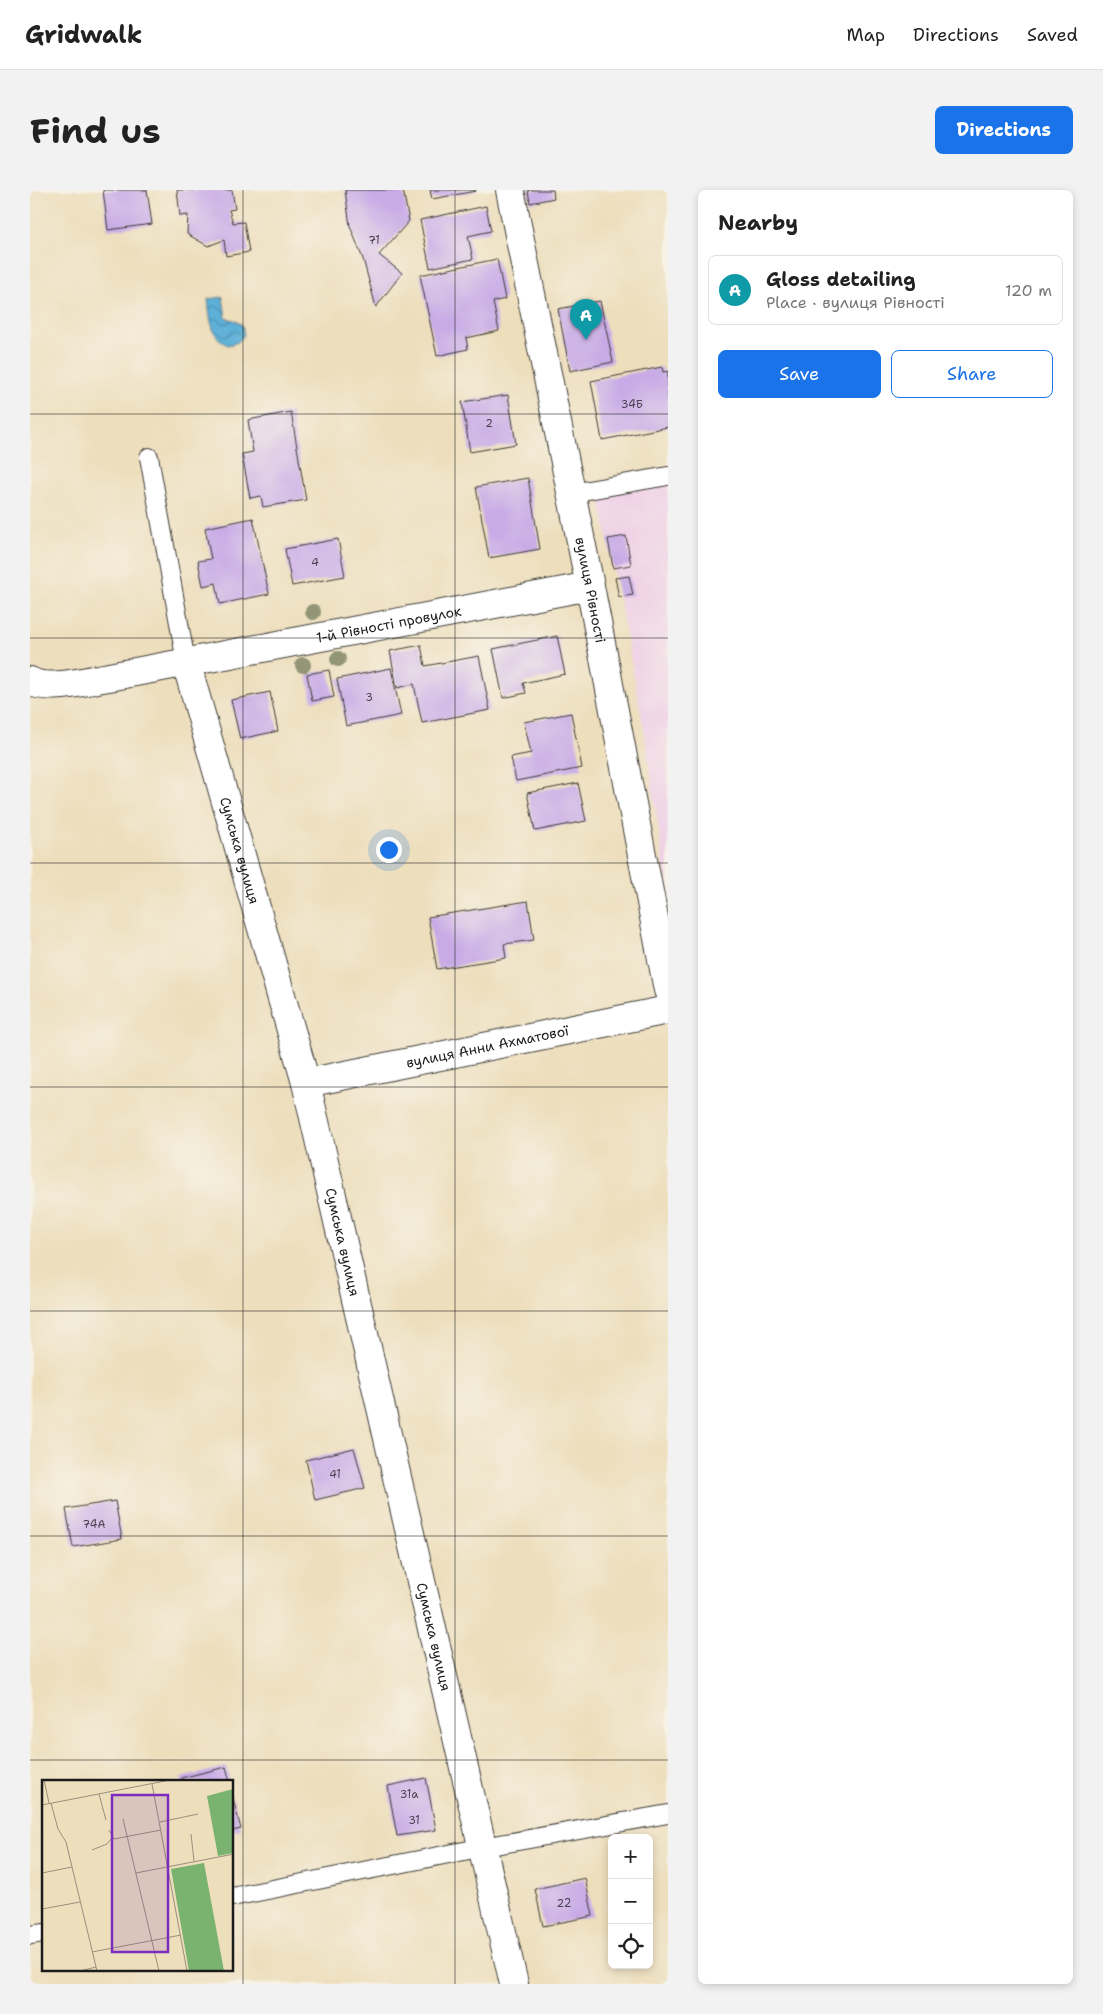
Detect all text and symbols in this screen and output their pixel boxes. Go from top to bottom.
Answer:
text: Gridwalk [25,19,142,51]
text: Map [847,23,885,47]
text: Directions [913,23,999,47]
text: Saved [1027,23,1078,47]
button: Directions [935,106,1073,154]
text: Find us [30,107,161,154]
text: Nearby [718,209,798,237]
house number: 71 [368,233,380,248]
text: Gloss detailing [766,267,916,292]
text: A [729,280,741,301]
text: 120 m [1005,280,1052,301]
text: Place · вулиця Рівності [766,292,945,313]
pin: A [570,299,602,340]
button: Save [718,350,881,398]
button: Share [891,350,1053,398]
house number: 34Б [621,397,643,412]
house number: 2 [485,416,493,431]
street label: вулиця Рівності [571,535,610,644]
house number: 4 [311,555,319,570]
street label: 1-й Рівності провулок [315,601,463,647]
house number: 3 [365,690,373,705]
street label: Сумська вулиця [216,795,264,906]
your location [376,837,402,863]
street label: вулиця Анни Ахматової [404,1021,571,1072]
street label: Сумська вулиця [322,1186,364,1298]
house number: 41 [329,1467,341,1482]
house number: 74А [83,1517,105,1532]
street label: Сумська вулиця [413,1581,455,1693]
inset map [42,1780,234,1972]
house number: 31а [400,1787,418,1802]
house number: 31 [408,1813,420,1828]
map controls [608,1834,653,1969]
button: + [608,1834,653,1879]
button: − [608,1879,653,1924]
house number: 22 [557,1896,571,1911]
button: locate [608,1924,653,1969]

